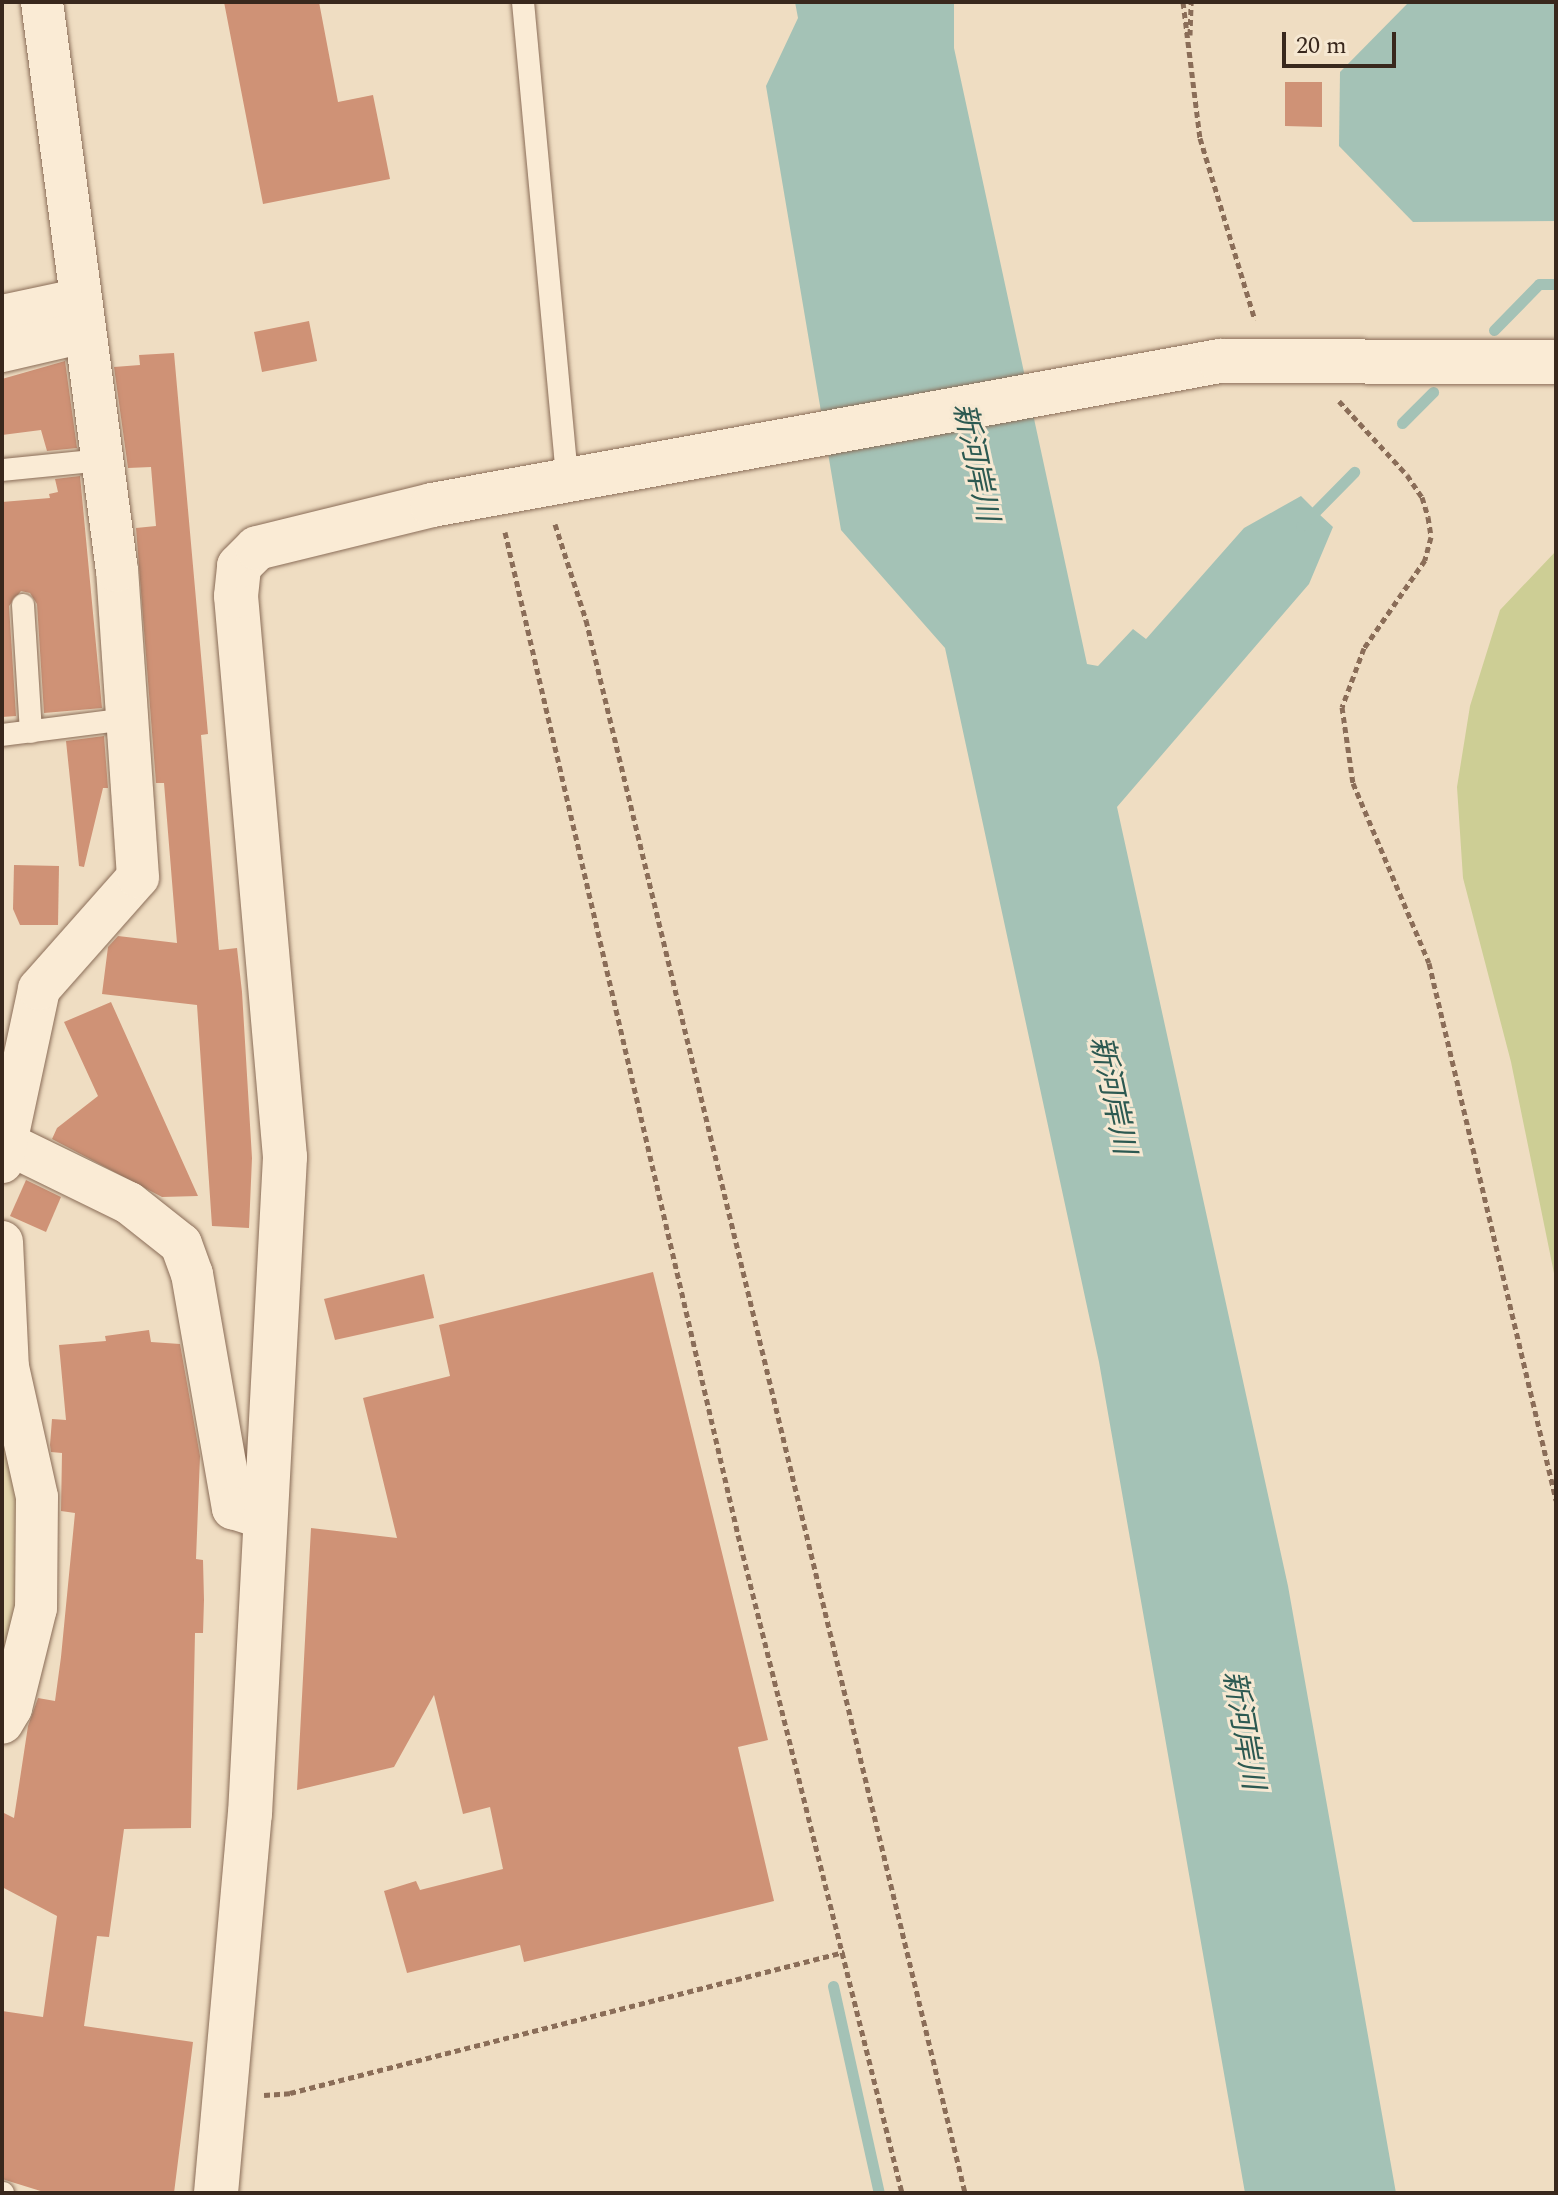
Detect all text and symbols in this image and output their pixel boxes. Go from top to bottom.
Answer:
scale bar [1286,16,1400,66]
text: 20 m [1296,28,1347,64]
water label: 新河岸川 [945,400,1005,524]
water label: 新河岸川 [1082,1033,1142,1157]
water label: 新河岸川 [1215,1668,1271,1792]

